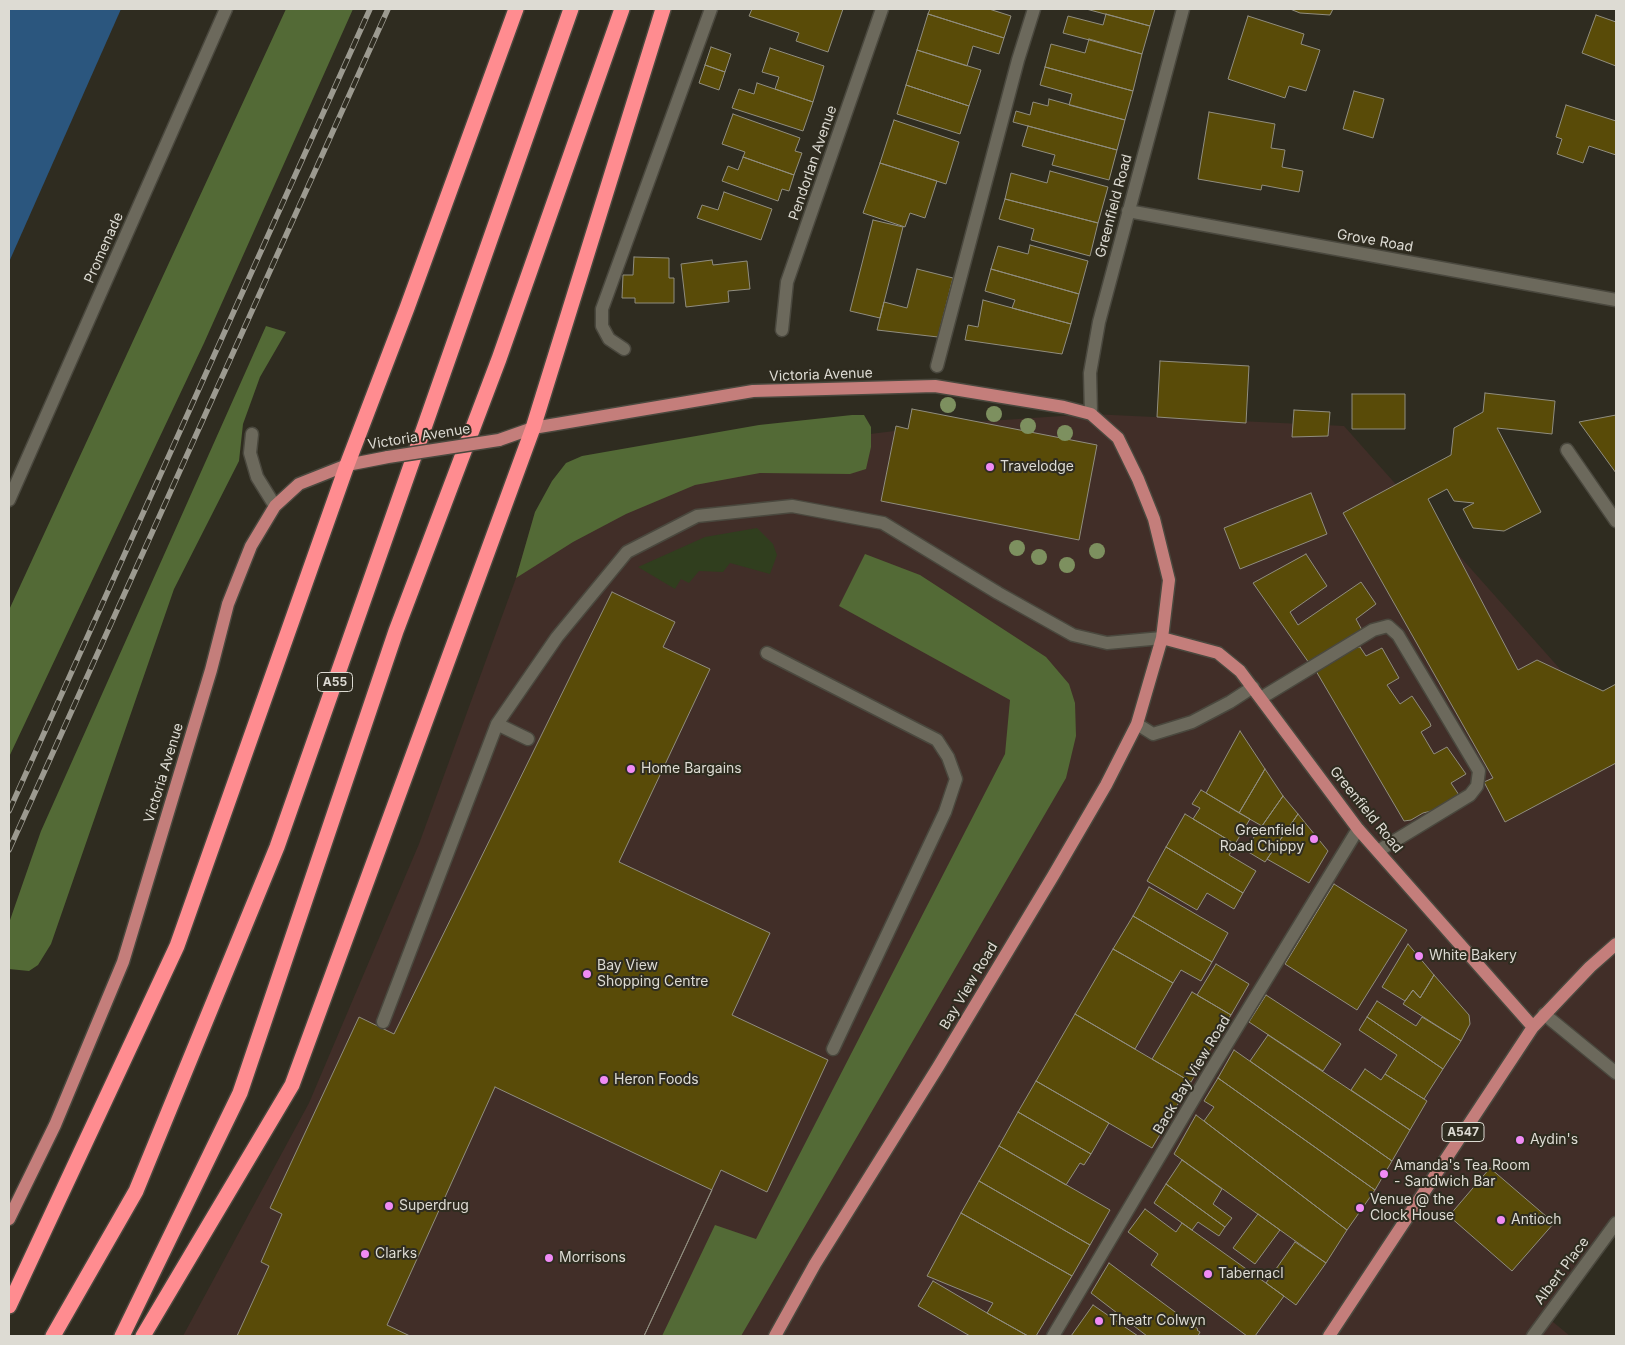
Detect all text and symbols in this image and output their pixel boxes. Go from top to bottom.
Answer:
street label: Pendorlan Avenue [785,103,841,223]
street label: Greenfield Road [1092,152,1136,260]
street label: Promenade [81,210,127,286]
street label: Grove Road [1336,226,1414,256]
street label: Victoria Avenue [769,365,873,385]
street label: Victoria Avenue [366,421,472,453]
place label: Travelodge [1000,459,1074,475]
marker: Travelodge [984,461,996,473]
road number: A55 [318,672,352,692]
street label: Victoria Avenue [141,721,187,825]
place label: Home Bargains [641,761,742,777]
marker: Home Bargains [625,763,637,775]
street label: Greenfield Road [1326,763,1406,857]
place label: Greenfield Road Chippy [1220,823,1304,856]
marker: Greenfield Road Chippy [1308,833,1320,845]
street label: Bay View Road [936,939,1002,1033]
place label: White Bakery [1429,948,1517,964]
marker: White Bakery [1413,950,1425,962]
place label: Bay View Shopping Centre [597,958,708,990]
marker: Bay View Shopping Centre [581,968,593,980]
street label: Back Bay View Road [1150,1013,1234,1137]
place label: Heron Foods [614,1072,699,1088]
marker: Heron Foods [598,1074,610,1086]
road number: A547 [1442,1122,1484,1142]
place label: Aydin's [1530,1132,1578,1148]
marker: Aydin's [1514,1134,1526,1146]
place label: Amanda's Tea Room - Sandwich Bar [1394,1158,1530,1190]
marker: Amanda's Tea Room - Sandwich Bar [1378,1168,1390,1180]
place label: Venue @ the Clock House [1370,1192,1454,1224]
place label: Superdrug [399,1198,469,1214]
marker: Superdrug [383,1200,395,1212]
marker: Venue @ the Clock House [1354,1202,1366,1214]
place label: Antioch [1511,1212,1562,1228]
marker: Antioch [1495,1214,1507,1226]
street label: Albert Place [1531,1234,1593,1308]
place label: Clarks [375,1246,417,1262]
marker: Clarks [359,1248,371,1260]
place label: Morrisons [559,1250,626,1266]
marker: Morrisons [543,1252,555,1264]
place label: Tabernacl [1218,1266,1284,1282]
marker: Tabernacl [1202,1268,1214,1280]
place label: Theatr Colwyn [1109,1313,1206,1329]
marker: Theatr Colwyn [1093,1315,1105,1327]

